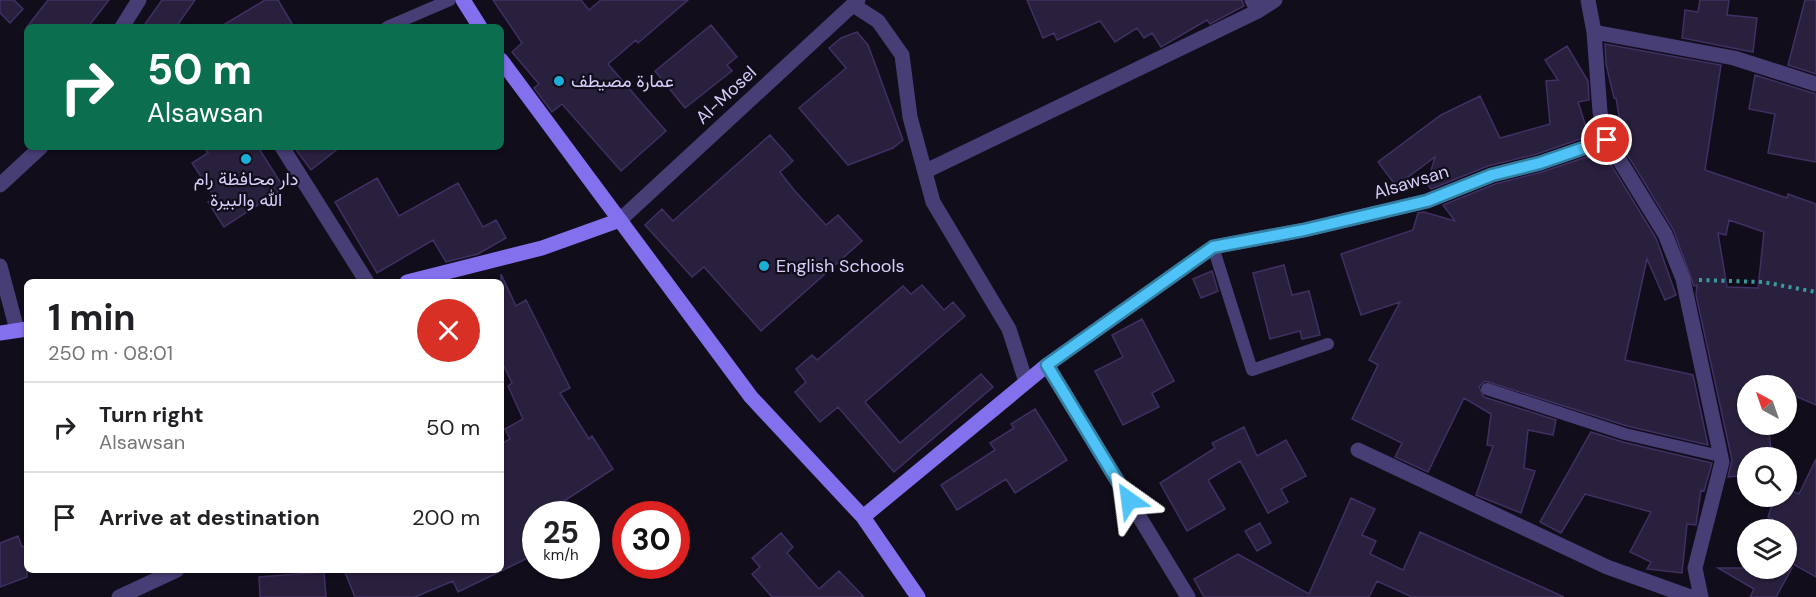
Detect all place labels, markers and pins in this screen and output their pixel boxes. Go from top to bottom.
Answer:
place label: عمارة مصيطف [571,69,674,93]
marker: عمارة مصيطف [552,74,566,88]
pin [1581,114,1632,165]
marker: دار محافظة رام الله والبيرة [239,152,253,166]
place label: دار محافظة رام الله والبيرة [194,167,298,212]
place label: English Schools [776,254,905,278]
marker: English Schools [757,259,771,273]

